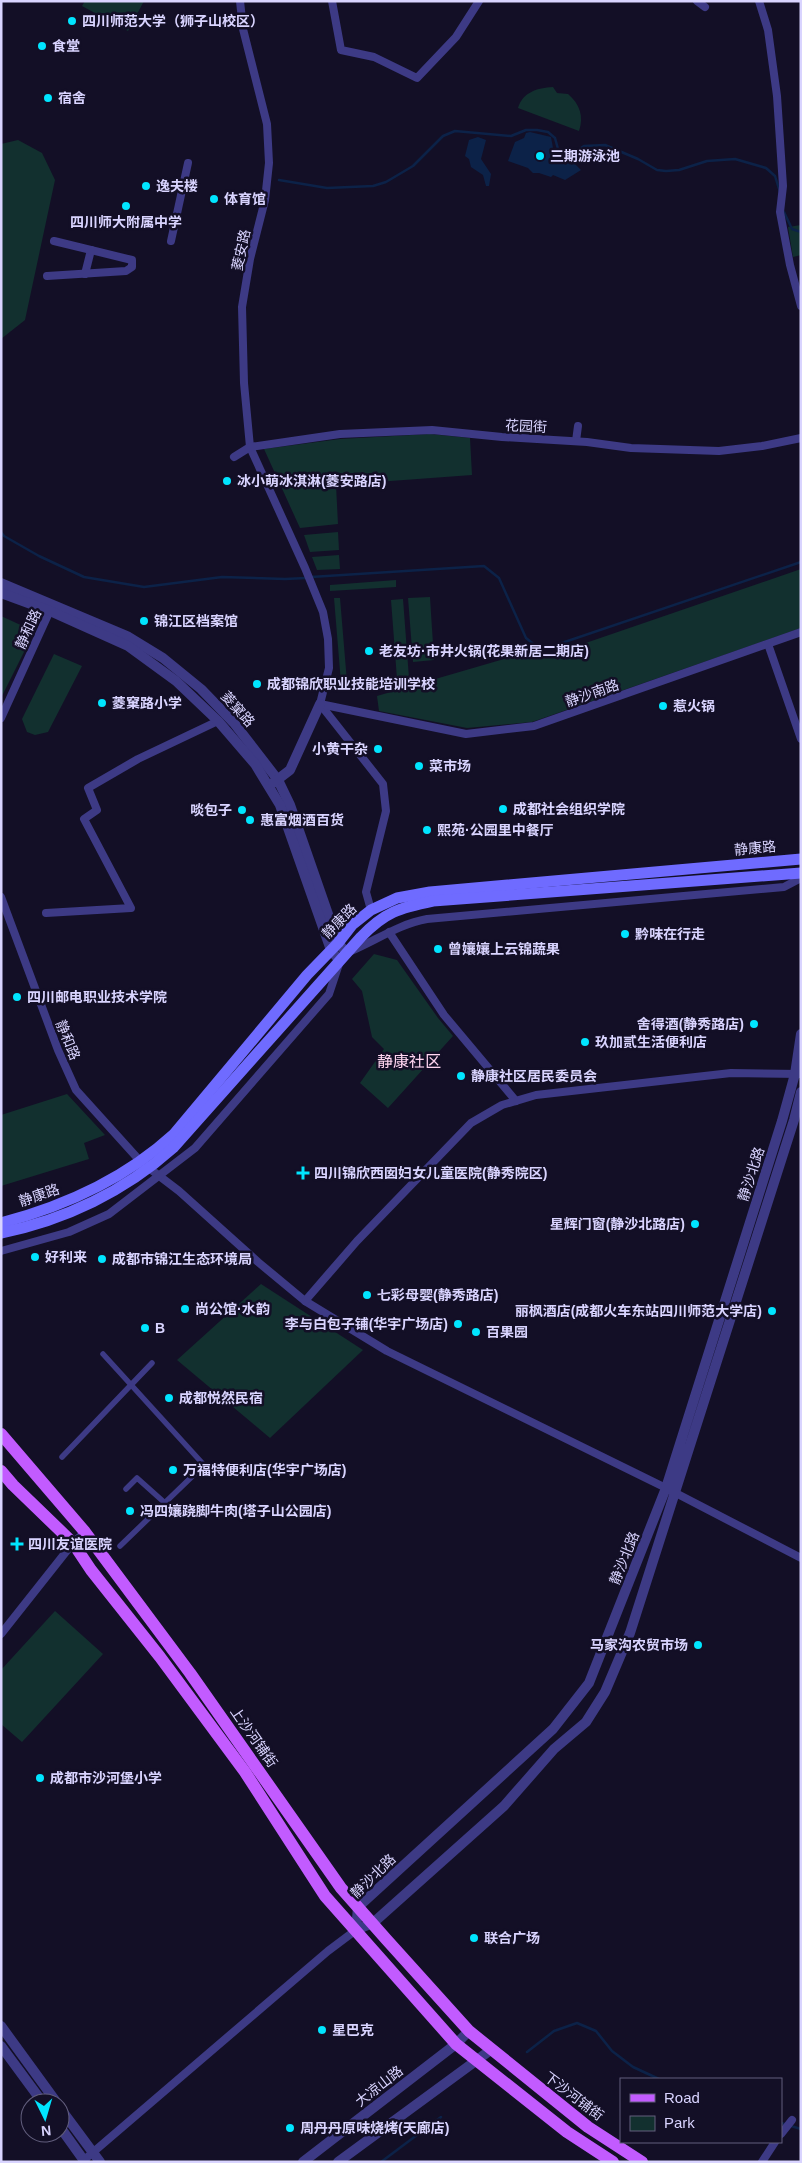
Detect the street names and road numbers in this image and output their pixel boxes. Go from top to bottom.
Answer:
street label: 菱安路 [229,228,253,272]
street label: 花园街 [505,417,547,435]
street label: 静和路 [12,607,44,651]
street label: 静沙南路 [563,676,621,710]
street label: 菱窠路 [218,688,258,730]
street label: 静康路 [733,838,777,858]
street label: 静康路 [318,900,360,942]
street label: 静和路 [53,1018,83,1062]
street label: 静沙北路 [735,1145,767,1203]
street label: 静康路 [17,1181,61,1209]
street label: 静沙北路 [606,1529,642,1587]
street label: 上沙河铺街 [227,1704,281,1770]
street label: 静沙北路 [347,1851,399,1901]
street label: 大凉山路 [352,2062,406,2110]
street label: 下沙河铺街 [541,2069,607,2123]

